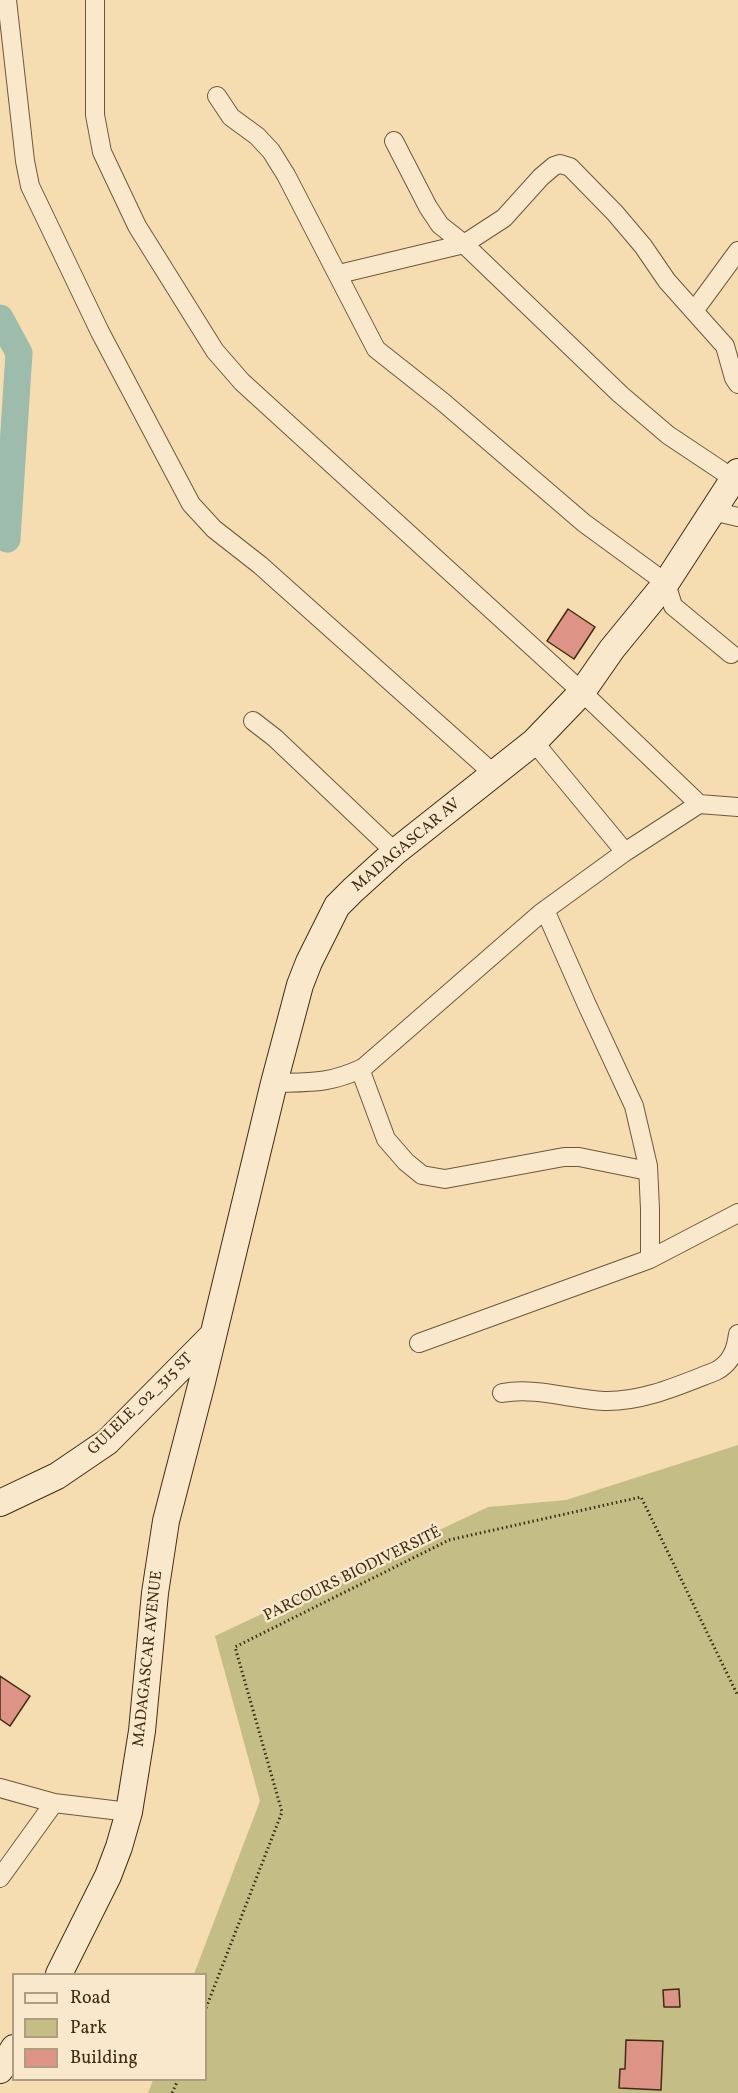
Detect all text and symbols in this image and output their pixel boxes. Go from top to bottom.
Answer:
street label: MADAGASCAR AV [349,795,465,897]
street label: GULELE_02_315 ST [85,1350,197,1460]
street label: PARCOURS BIODIVERSITÉ [261,1524,445,1626]
street label: MADAGASCAR AVENUE [130,1570,168,1748]
legend [12,1973,207,2081]
text: Road [70,1986,111,2011]
text: Park [70,2016,107,2041]
text: Building [70,2046,138,2071]

